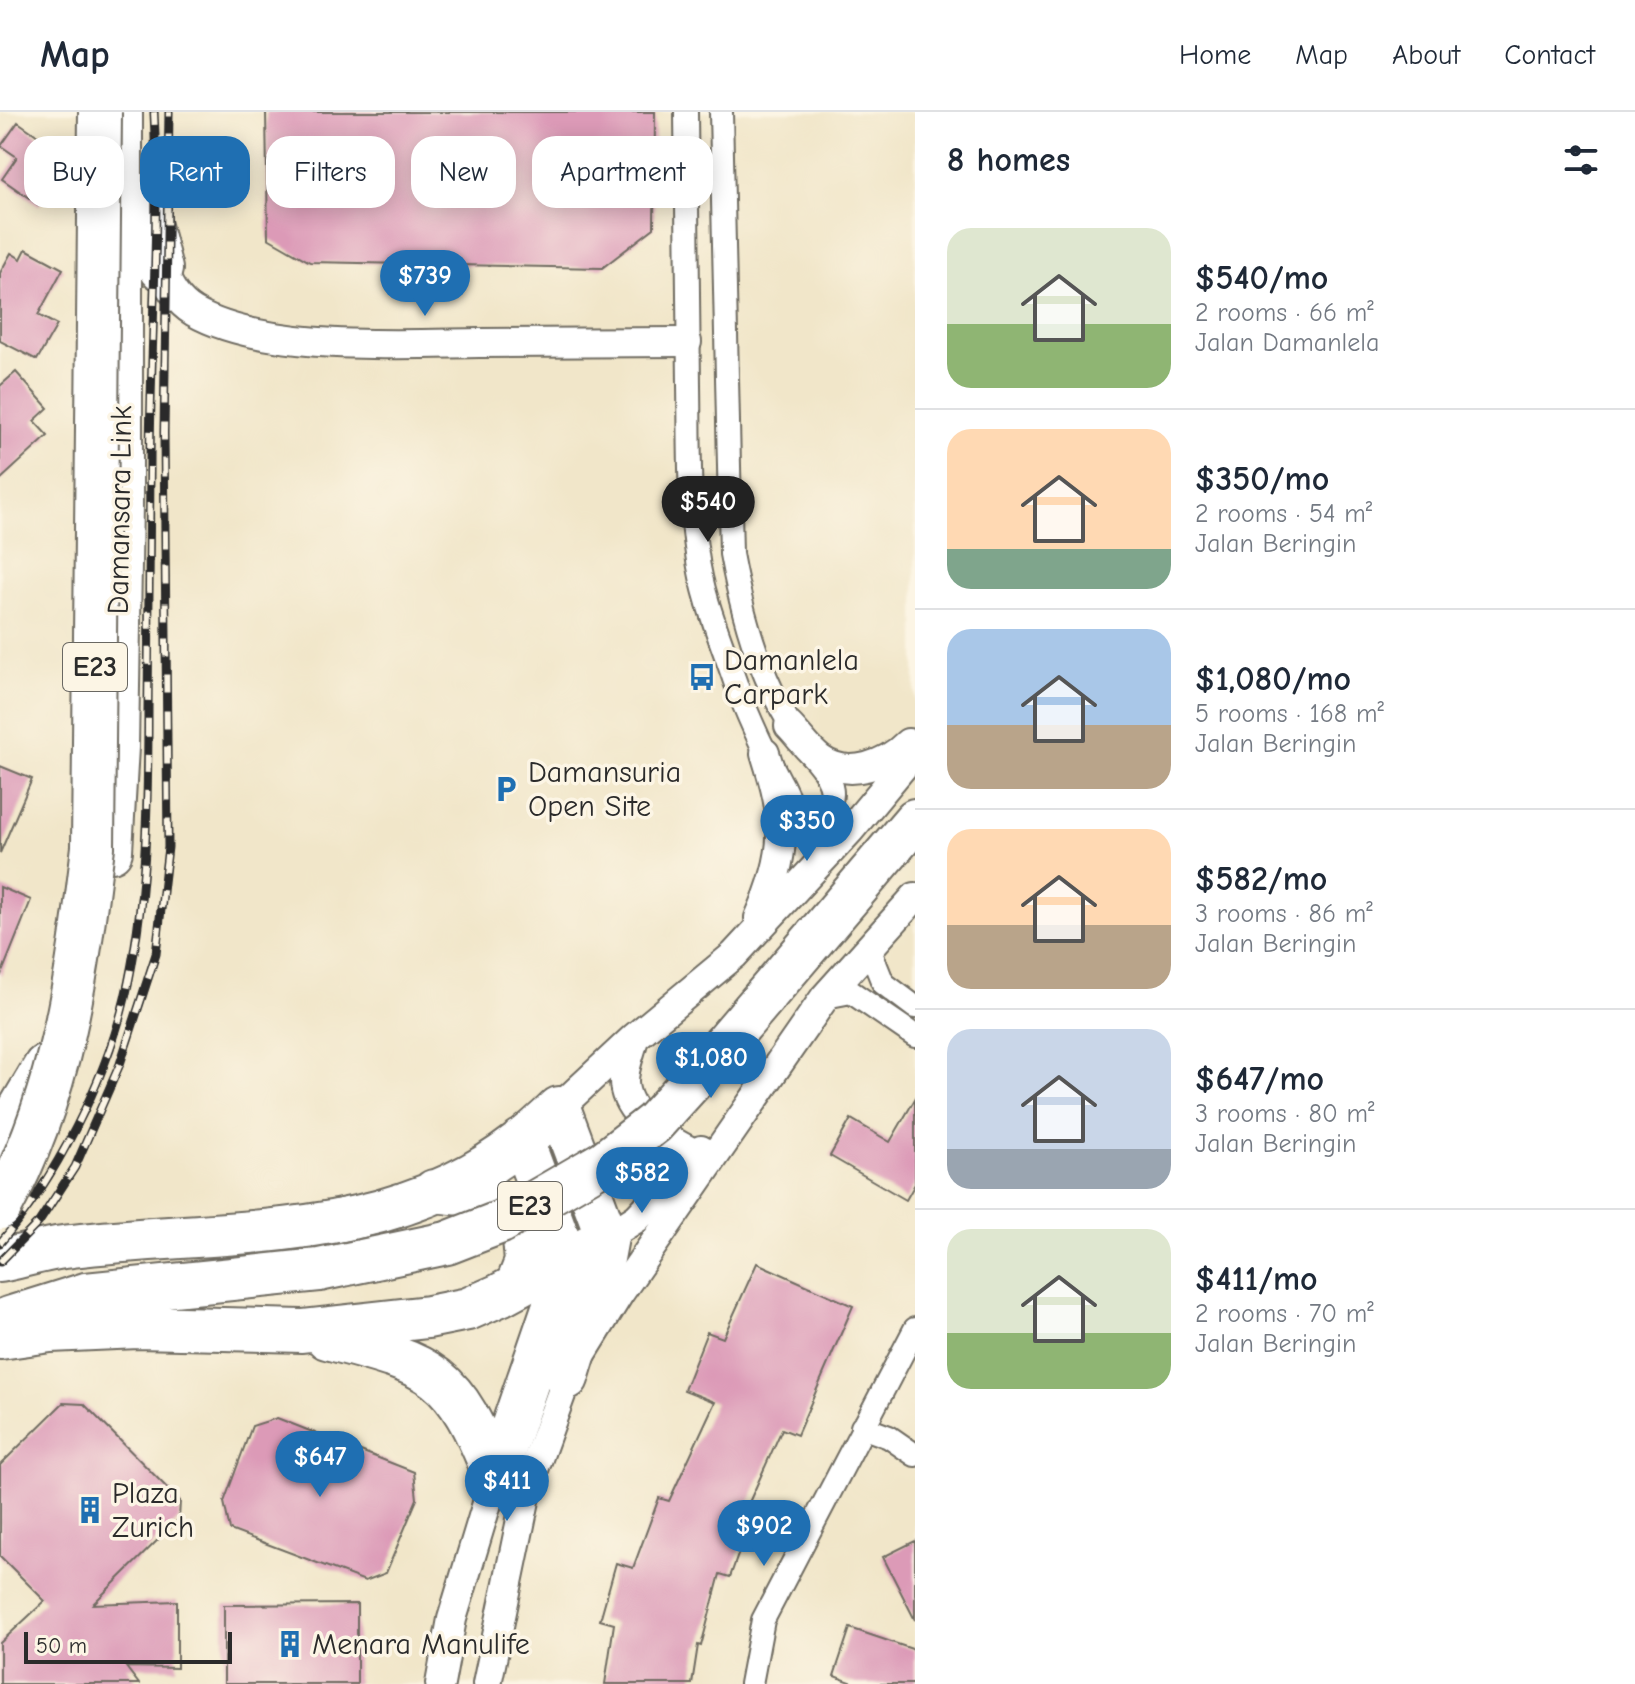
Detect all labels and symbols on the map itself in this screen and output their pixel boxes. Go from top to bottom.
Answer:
pin: $739 [378,250,472,318]
street label: Damansara Link [101,405,139,615]
pin: $540 [661,476,755,544]
road number: E23 [63,643,127,691]
place label: Damanlela Carpark [724,643,859,712]
bus stop icon: Damanlela Carpark [687,662,717,692]
place label: Damansuria Open Site [528,755,681,824]
parking icon: Damansuria Open Site [491,774,521,804]
pin: $350 [760,795,854,863]
pin: $1,080 [646,1032,776,1100]
pin: $582 [595,1147,689,1215]
road number: E23 [498,1182,562,1230]
pin: $647 [273,1431,367,1499]
pin: $411 [460,1455,554,1523]
place label: Plaza Zurich [112,1476,194,1545]
building icon: Plaza Zurich [75,1495,105,1525]
pin: $902 [717,1500,811,1568]
place label: Menara Manulife [312,1627,530,1662]
scale bar [24,1628,232,1664]
building icon: Menara Manulife [275,1629,305,1659]

